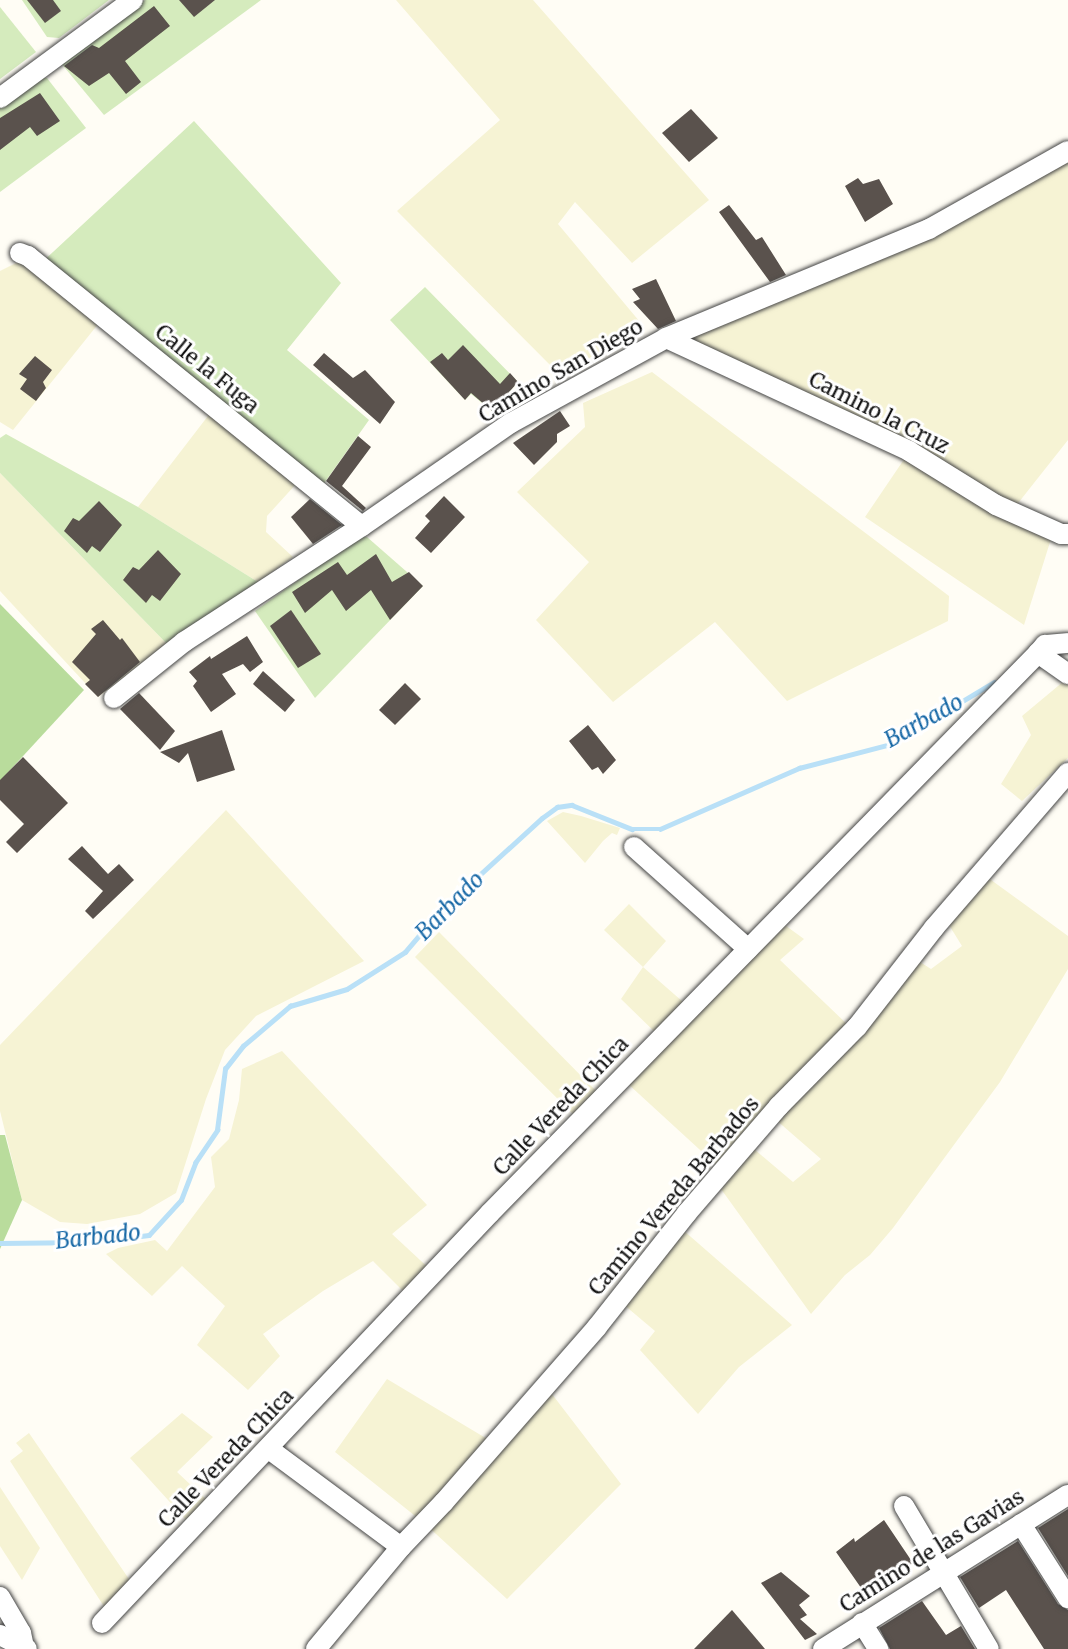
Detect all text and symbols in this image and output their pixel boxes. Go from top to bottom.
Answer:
street label: Camino San Diego [475,314,647,428]
street label: Calle la Fuga [150,319,264,419]
street label: Camino la Cruz [805,367,953,459]
water label: Barbado [880,689,968,753]
water label: Barbado [410,866,490,946]
street label: Calle Vereda Chica [488,1031,634,1181]
street label: Camino Vereda Barbados [584,1092,764,1300]
water label: Barbado [54,1219,142,1255]
street label: Calle Vereda Chica [153,1383,299,1533]
street label: Camino de las Gavias [835,1484,1029,1618]

